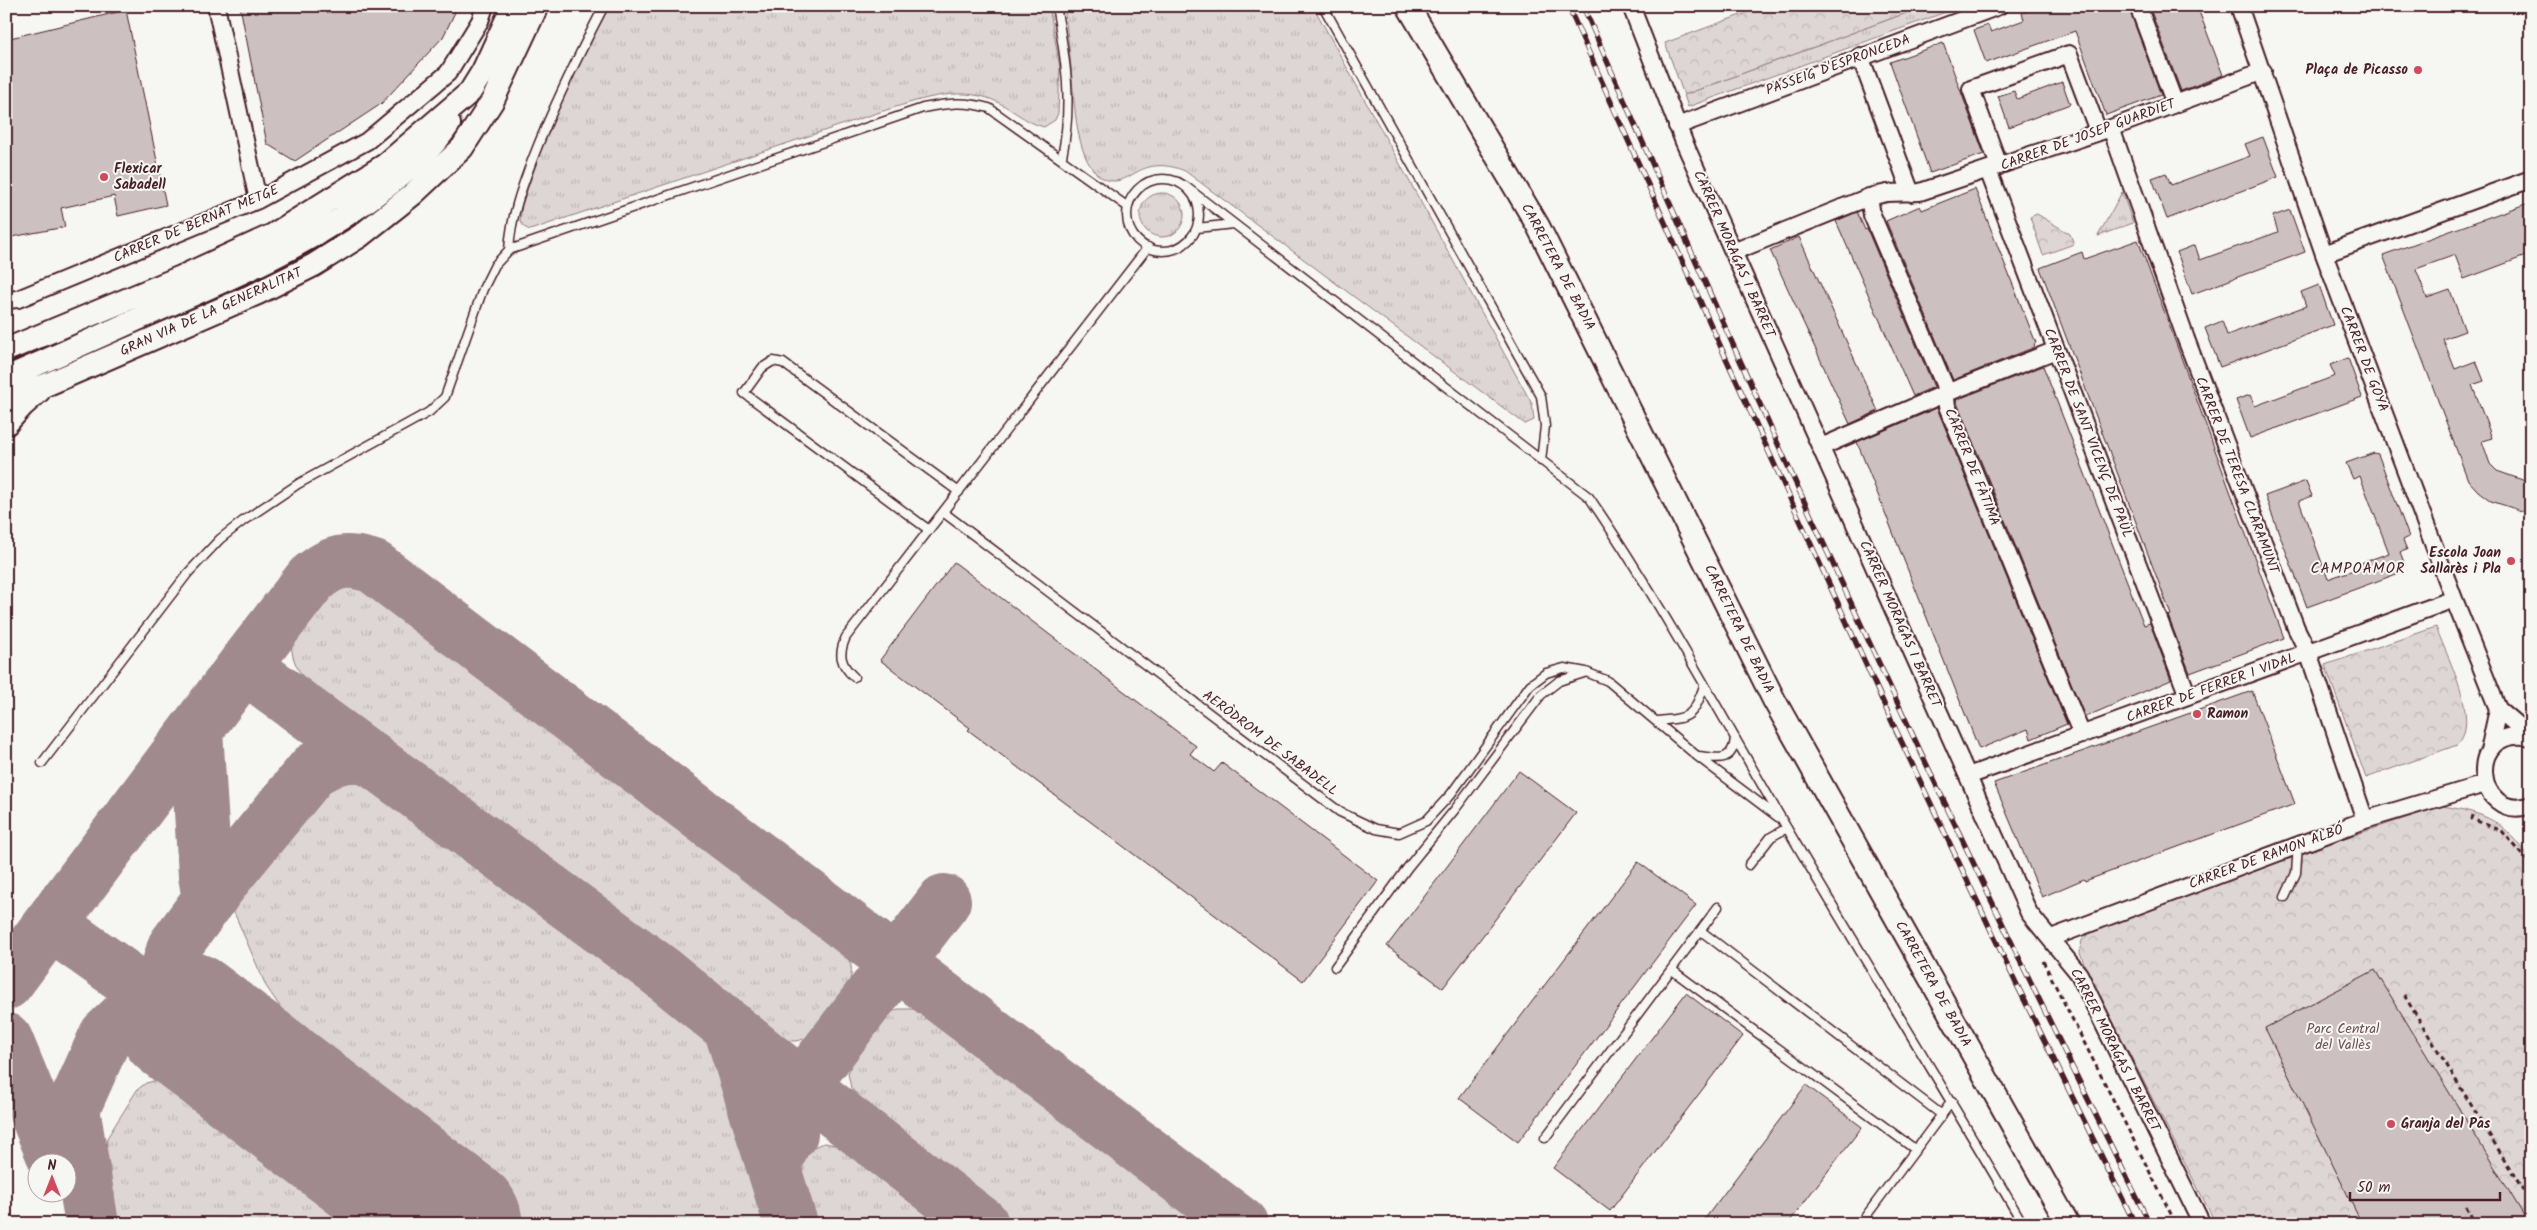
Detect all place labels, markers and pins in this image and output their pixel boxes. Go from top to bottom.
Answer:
place label: Plaça de Picasso [2305,59,2409,81]
marker: Plaça de Picasso [2412,64,2424,76]
place label: Flexicar Sabadell [114,158,166,196]
marker: Flexicar Sabadell [98,171,110,183]
place label: Escola Joan Sallarès i Pla [2421,542,2501,580]
marker: Escola Joan Sallarès i Pla [2505,555,2517,567]
place label: Ramon [2207,703,2248,725]
marker: Ramon [2191,708,2203,720]
place label: Granja del Pas [2401,1113,2491,1135]
marker: Granja del Pas [2385,1118,2397,1130]

